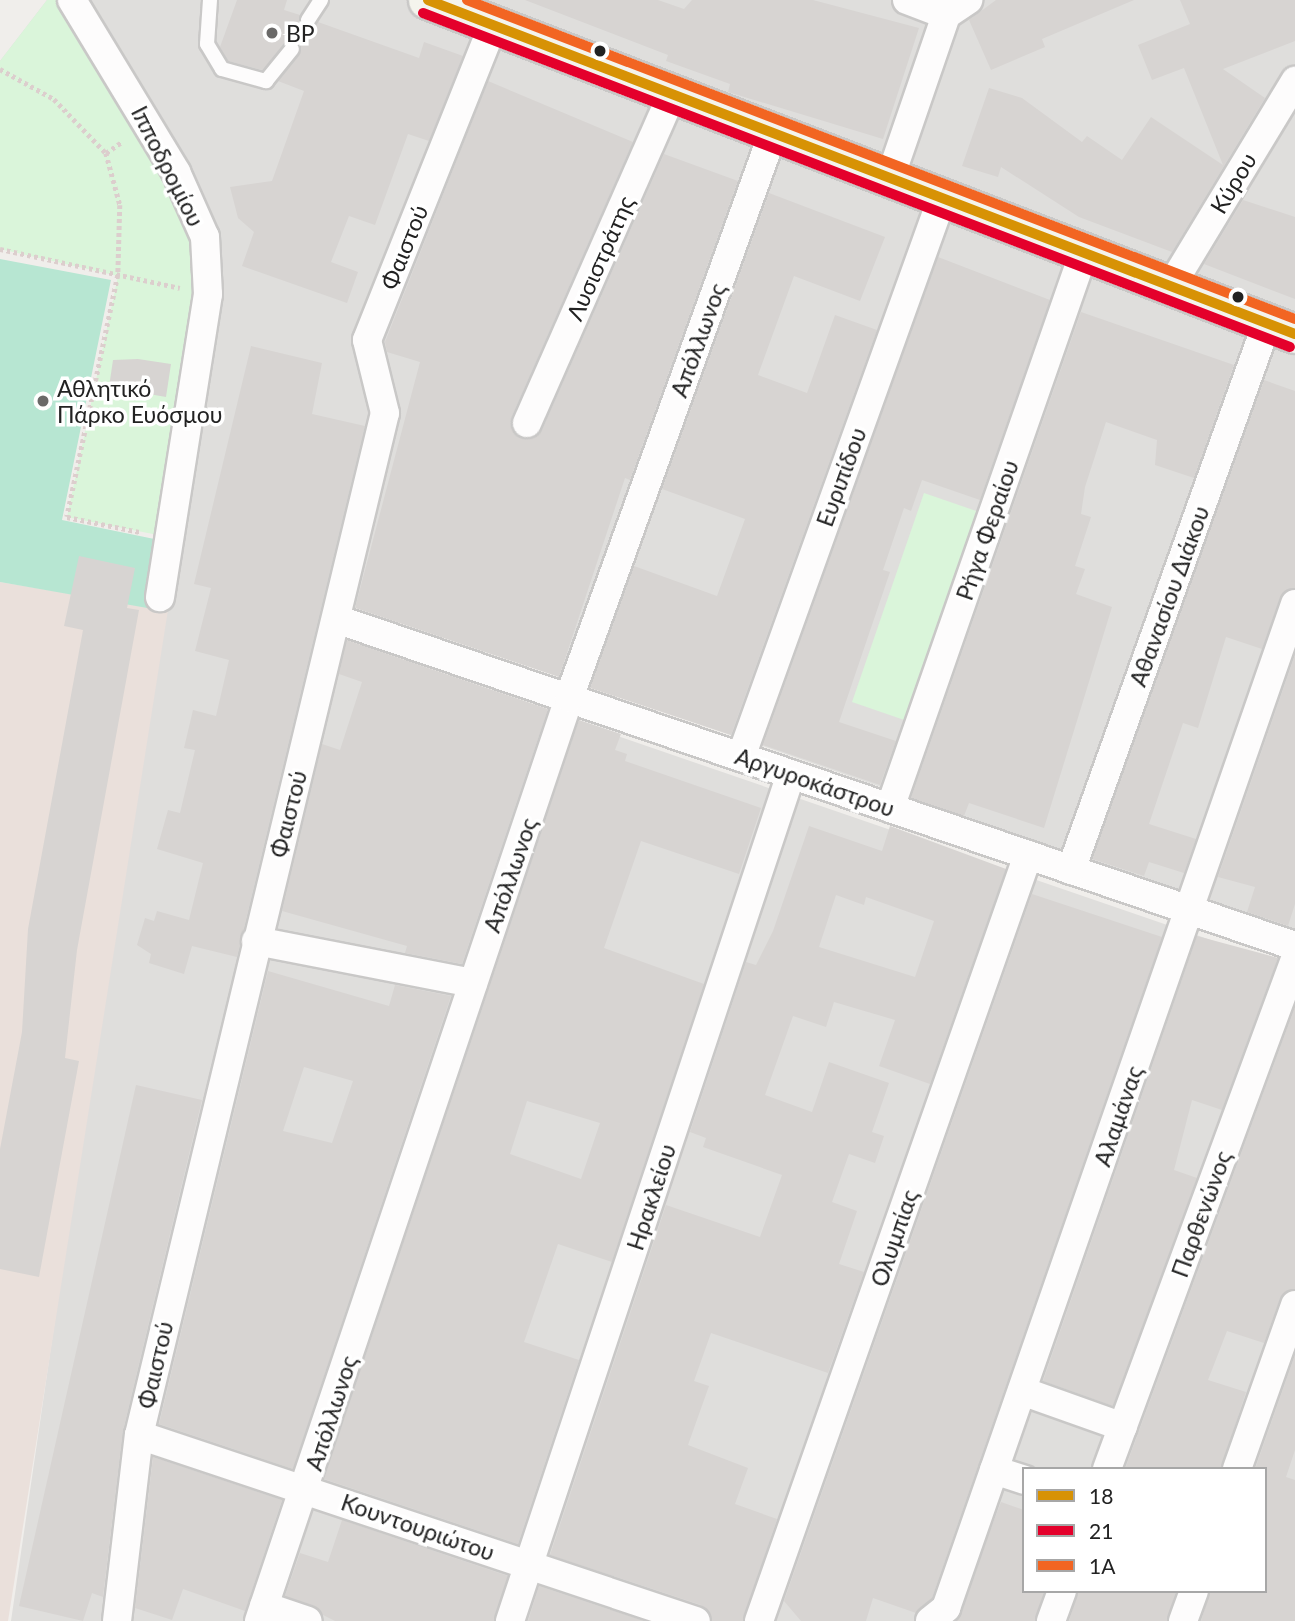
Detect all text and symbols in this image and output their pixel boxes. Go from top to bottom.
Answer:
place label: BP [286,19,315,47]
marker: BP [264,25,280,41]
unlabelled marker [593,44,607,58]
street label: Ιπποδρομίου [126,101,210,231]
street label: Κύρου [1204,148,1262,218]
street label: Λυσιστράτης [560,192,640,324]
street label: Φαιστού [375,201,433,293]
street label: Απόλλωνος [665,279,731,401]
unlabelled marker [1231,290,1245,304]
place label: Αθλητικό Πάρκο Ευόσμου [57,374,222,428]
marker: Αθλητικό Πάρκο Ευόσμου [35,393,51,409]
street label: Ευριπίδου [810,424,872,530]
street label: Ρήγα Φεραίου [950,456,1024,604]
street label: Αθανασίου Διάκου [1123,502,1215,690]
street label: Αργυροκάστρου [732,742,898,822]
street label: Φαιστού [264,768,312,860]
street label: Απόλλωνος [478,814,542,936]
street label: Αλαμάνας [1088,1062,1148,1170]
street label: Ηρακλείου [621,1140,681,1254]
street label: Παρθενώνος [1165,1147,1237,1281]
street label: Ολυμπίας [865,1186,923,1290]
street label: Φαιστού [132,1319,178,1411]
street label: Απόλλωνος [299,1352,363,1474]
legend [1022,1467,1267,1593]
text: 18 [1089,1483,1113,1508]
street label: Κουντουριώτου [338,1488,498,1566]
text: 21 [1089,1518,1113,1543]
text: 1Α [1089,1553,1115,1578]

